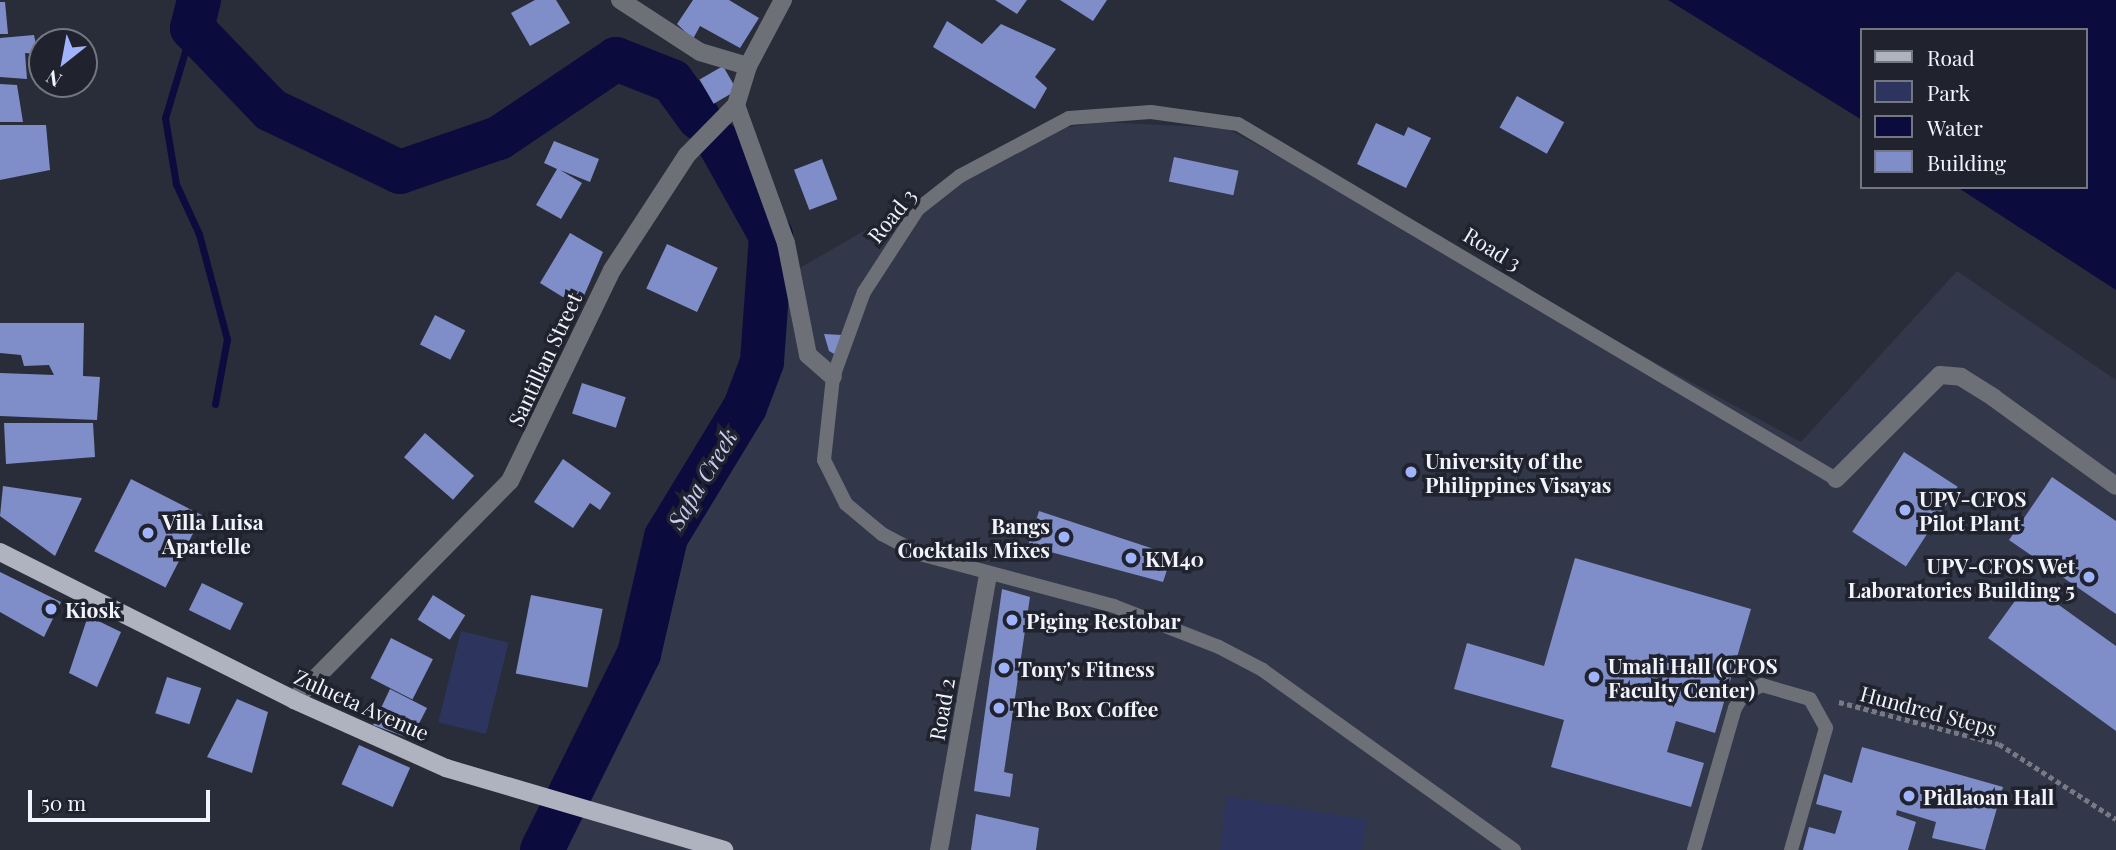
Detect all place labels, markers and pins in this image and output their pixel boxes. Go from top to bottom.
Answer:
place label: University of the Philippines Visayas [1425,447,1612,497]
marker: University of the Philippines Visayas [1403,464,1419,480]
place label: UPV-CFOS Pilot Plant [1919,485,2027,535]
marker: UPV-CFOS Pilot Plant [1897,502,1913,518]
place label: Villa Luisa Apartelle [162,508,264,558]
place label: Bangs Cocktails Mixes [897,512,1050,562]
marker: Villa Luisa Apartelle [140,525,156,541]
marker: Bangs Cocktails Mixes [1056,529,1072,545]
place label: KM40 [1145,545,1204,571]
marker: KM40 [1123,550,1139,566]
place label: UPV-CFOS Wet Laboratories Building 5 [1848,552,2075,602]
marker: UPV-CFOS Wet Laboratories Building 5 [2081,569,2097,585]
place label: Kiosk [65,596,120,622]
marker: Kiosk [43,601,59,617]
place label: Piging Restobar [1026,607,1181,633]
marker: Piging Restobar [1004,612,1020,628]
place label: Umali Hall (CFOS Faculty Center) [1608,652,1778,702]
place label: Tony's Fitness [1018,655,1155,681]
marker: Tony's Fitness [996,660,1012,676]
marker: Umali Hall (CFOS Faculty Center) [1586,669,1602,685]
place label: The Box Coffee [1013,695,1159,721]
marker: The Box Coffee [991,700,1007,716]
place label: Pidlaoan Hall [1923,783,2054,809]
marker: Pidlaoan Hall [1901,788,1917,804]

